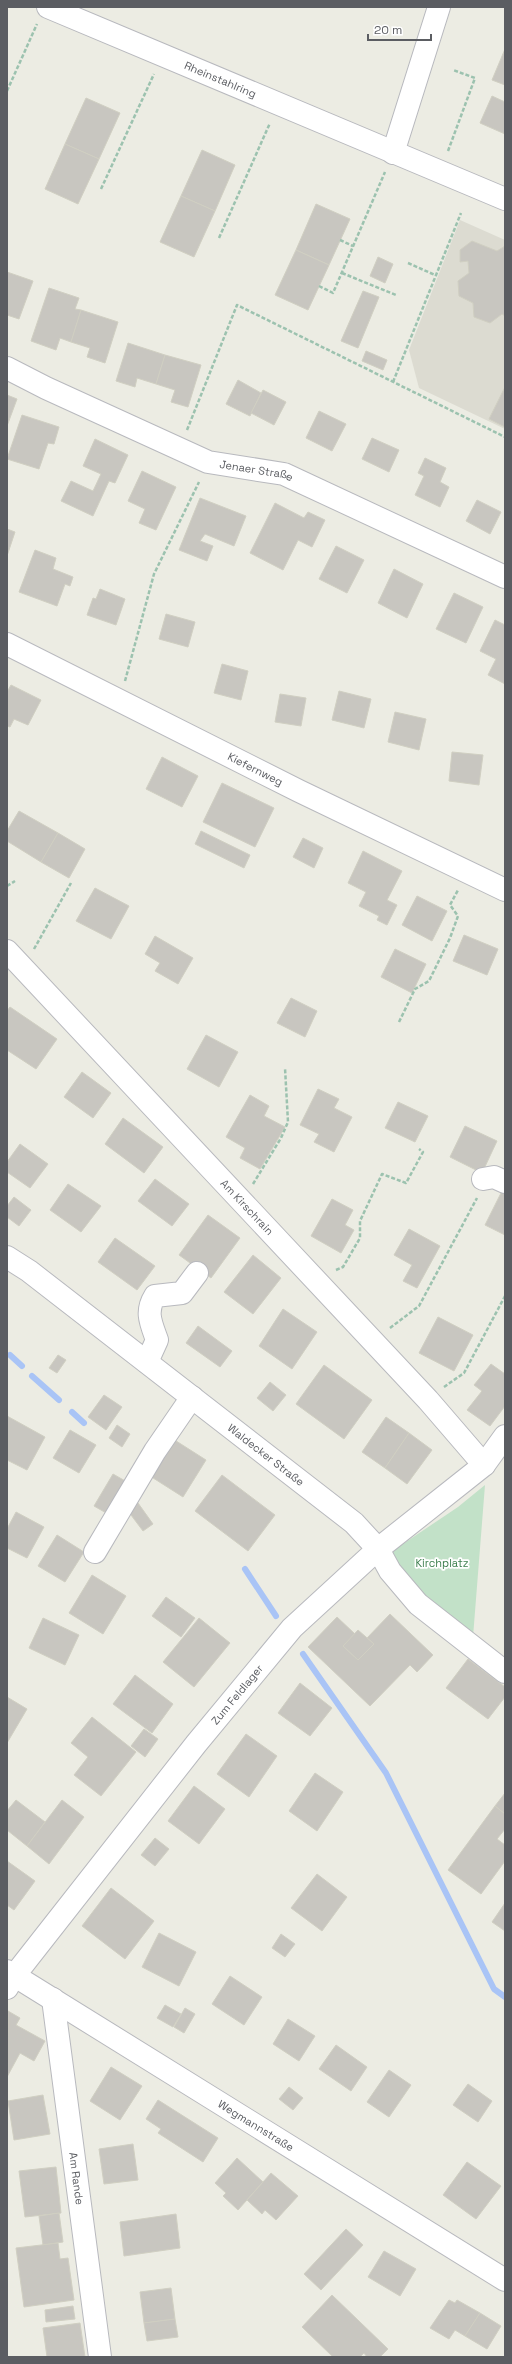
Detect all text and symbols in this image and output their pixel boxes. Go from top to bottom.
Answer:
scale bar [368,16,431,42]
text: 20 m [374,22,402,38]
street label: Rheinstahlring [182,58,259,101]
street label: Jenaer Straße [218,457,296,484]
street label: Kiefernweg [225,749,285,789]
street label: Am Kirschrain [217,1176,277,1238]
street label: Waldecker Straße [225,1421,307,1489]
park label: Kirchplatz [415,1556,469,1570]
street label: Zum Feldlager [208,1661,266,1728]
street label: Wegmannstraße [215,2097,297,2154]
street label: Am Rande [66,2151,87,2206]

